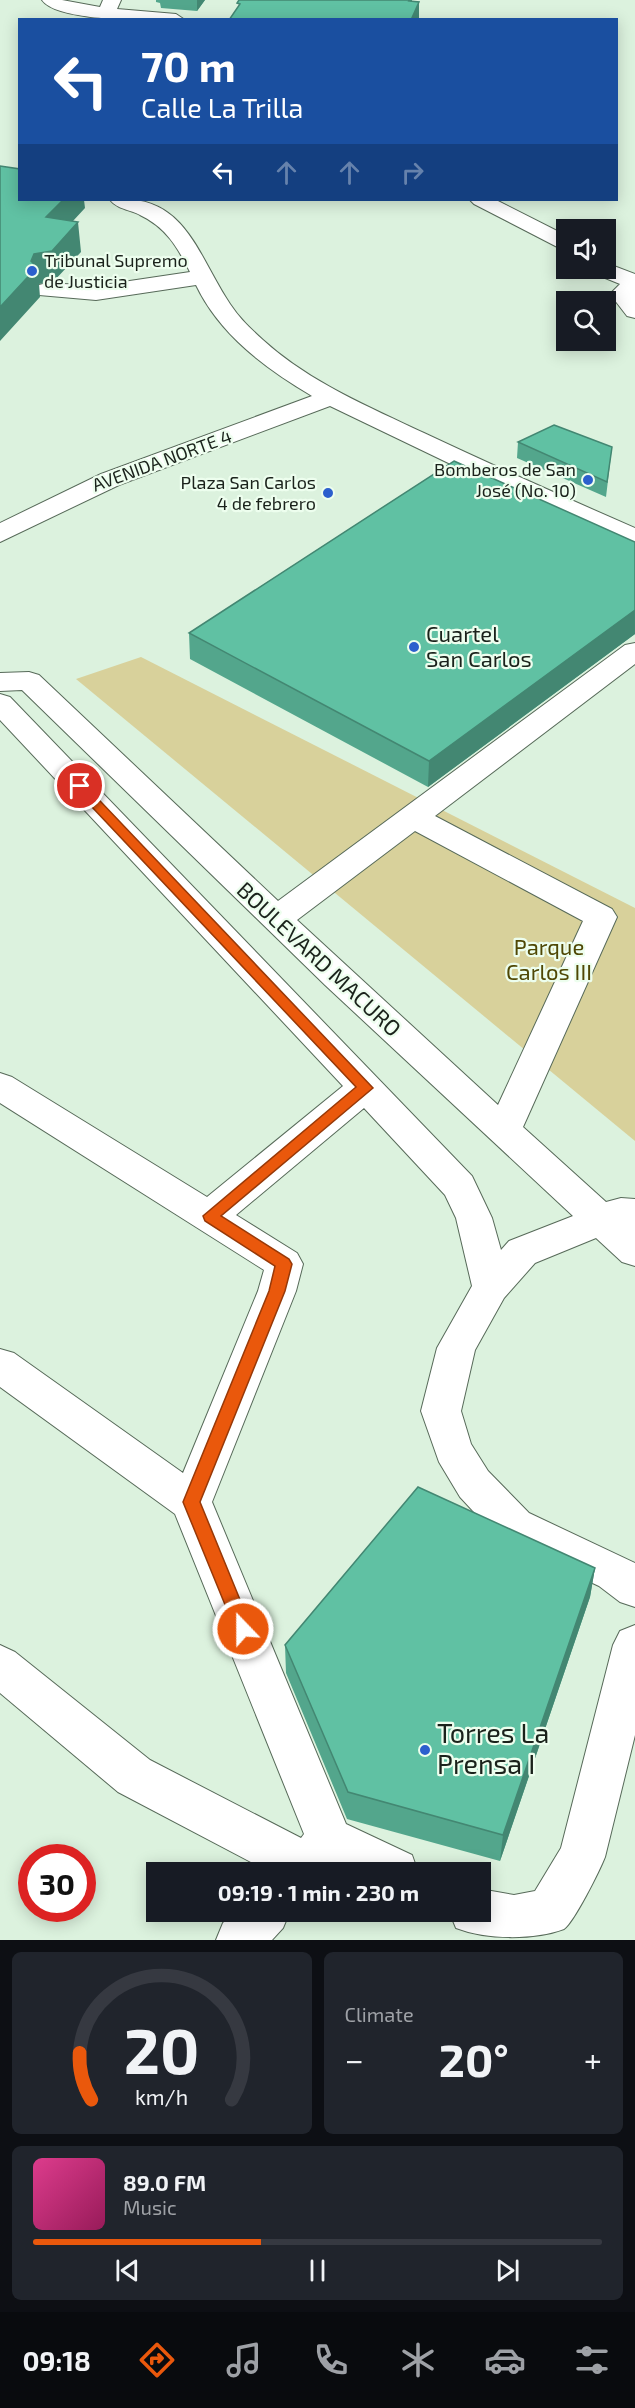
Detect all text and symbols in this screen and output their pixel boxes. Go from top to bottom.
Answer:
text: 70 m [141,40,236,90]
icon: left [42,42,120,120]
text: Calle La Trilla [141,91,303,123]
icon: left [207,156,240,189]
icon: ahead [270,156,303,189]
icon: ahead [333,156,366,189]
icon: right [396,156,429,189]
map controls [556,219,616,351]
button: sound [556,219,616,279]
place label: Tribunal Supremo de Justicia [44,249,188,292]
marker: Tribunal Supremo de Justicia [25,264,39,278]
button: search [556,291,616,351]
street label: AVENIDA NORTE 4 [89,425,234,496]
place label: Bomberos de San José (No. 10) [434,458,576,501]
place label: Plaza San Carlos 4 de febrero [181,471,316,514]
marker: Bomberos de San José (No. 10) [581,473,595,487]
marker: Plaza San Carlos 4 de febrero [321,486,335,500]
place label: Cuartel San Carlos [426,620,532,671]
marker: Cuartel San Carlos [407,640,421,654]
pin [54,760,105,811]
icon: arrive [63,769,96,802]
street label: BOULEVARD MACURO [232,876,407,1041]
park label: Parque Carlos III [506,933,592,984]
position arrow [211,1597,275,1661]
place label: Torres La Prensa I [437,1716,549,1779]
marker: Torres La Prensa I [418,1743,432,1757]
speed limit sign: 30 [18,1844,96,1922]
text: 09:19 · 1 min · 230 m [218,1879,419,1905]
text: Climate [345,2002,414,2026]
text: 20 [124,2012,200,2087]
text: 20° [439,2032,509,2086]
text: − [345,2039,364,2079]
text: + [584,2039,602,2079]
text: km/h [135,2084,188,2109]
text: 89.0 FM [123,2169,206,2195]
text: Music [123,2195,177,2219]
icon: previous [111,2254,144,2287]
icon: pause [301,2254,334,2287]
icon: next [491,2254,524,2287]
icon: directions [136,2339,178,2381]
icon: music [223,2339,265,2381]
icon: phone [310,2339,352,2381]
icon: climate [397,2339,439,2381]
icon: car [484,2339,526,2381]
icon: filters [571,2339,613,2381]
text: 09:18 [22,2344,91,2376]

